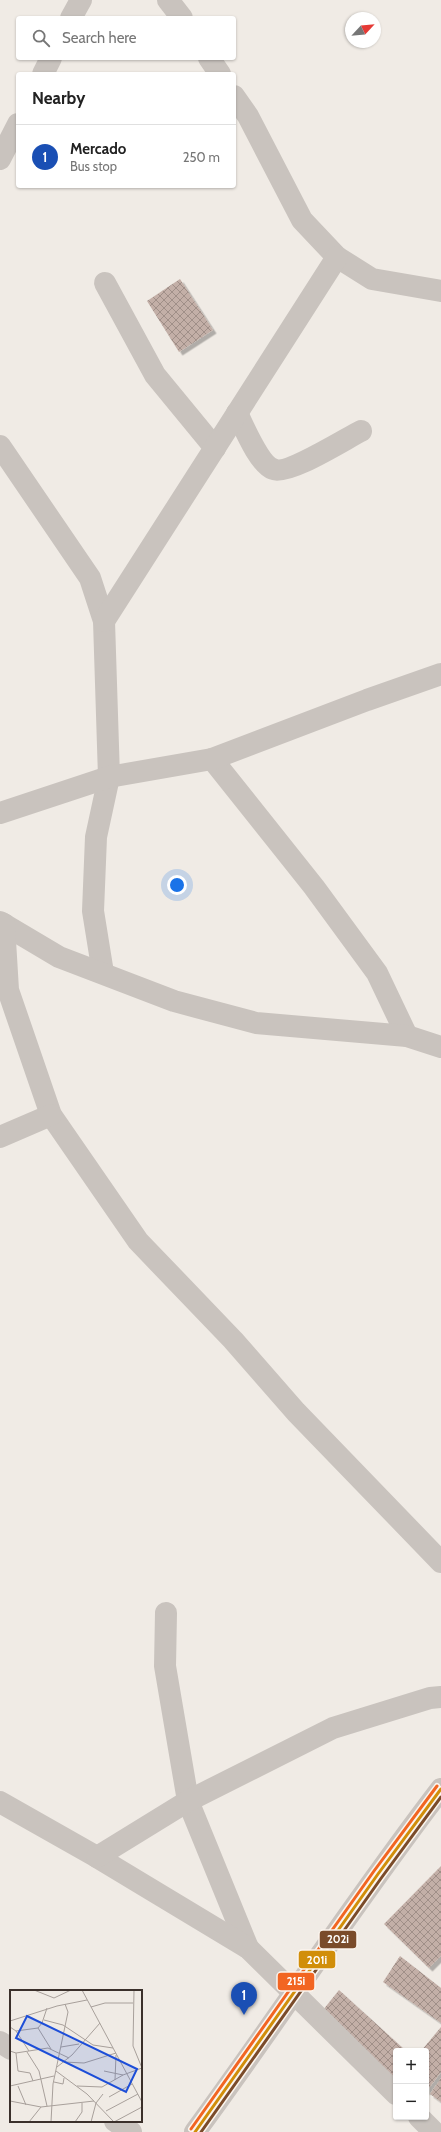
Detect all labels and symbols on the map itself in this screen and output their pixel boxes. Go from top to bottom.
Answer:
north arrow [345,12,381,48]
your location [167,875,187,895]
line badge: 202i [319,1930,357,1949]
text: 202i [327,1932,349,1946]
line badge: 201i [298,1950,336,1969]
text: 201i [307,1953,327,1967]
line badge: 215i [277,1972,315,1991]
text: 215i [287,1974,305,1988]
pin: 1 [231,1982,257,2015]
inset map [10,1990,142,2122]

